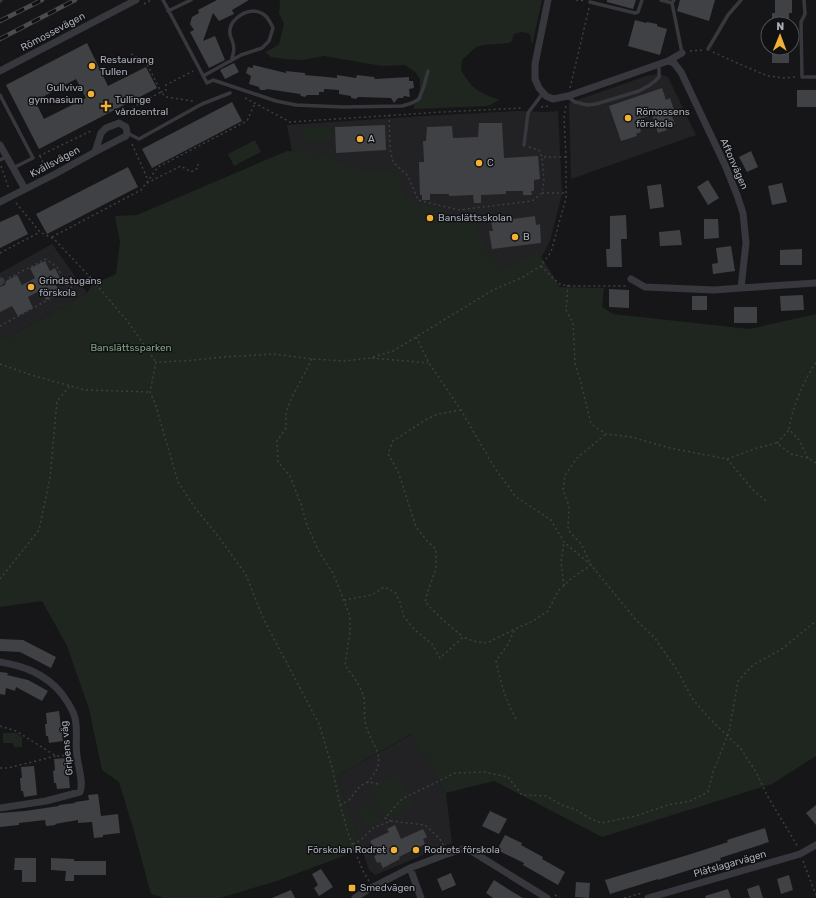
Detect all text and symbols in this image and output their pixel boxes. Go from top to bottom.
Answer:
street label: Römossevägen [19,10,87,54]
north arrow [760,16,800,56]
text: N [776,20,784,33]
place label: Restaurang Tullen [100,54,154,78]
marker: Restaurang Tullen [87,61,97,71]
place label: Gullviva gymnasium [29,82,83,106]
marker: Gullviva gymnasium [86,89,96,99]
place label: Tullinge vårdcentral [115,94,168,118]
marker: Tullinge vårdcentral [100,100,112,112]
place label: Römossens förskola [636,106,690,130]
marker: Römossens förskola [623,113,633,123]
place label: A [368,133,375,145]
marker: A [355,134,365,144]
street label: Aftonvägen [717,137,751,191]
street label: Kvällsvägen [28,144,82,180]
place label: C [487,157,494,169]
marker: C [474,158,484,168]
place label: Banslättsskolan [438,212,512,224]
marker: Banslättsskolan [425,213,435,223]
place label: B [523,231,530,243]
marker: B [510,232,520,242]
place label: Grindstugans förskola [39,275,102,299]
marker: Grindstugans förskola [26,282,36,292]
park label: Banslättssparken [90,342,172,354]
street label: Gripens väg [58,720,76,776]
place label: Förskolan Rodret [307,844,386,856]
place label: Rodrets förskola [424,844,500,856]
marker: Förskolan Rodret [389,845,399,855]
marker: Rodrets förskola [411,845,421,855]
street label: Plåtslagarvägen [692,848,768,880]
place label: Smedvägen [360,882,415,894]
marker: Smedvägen [347,883,357,893]

